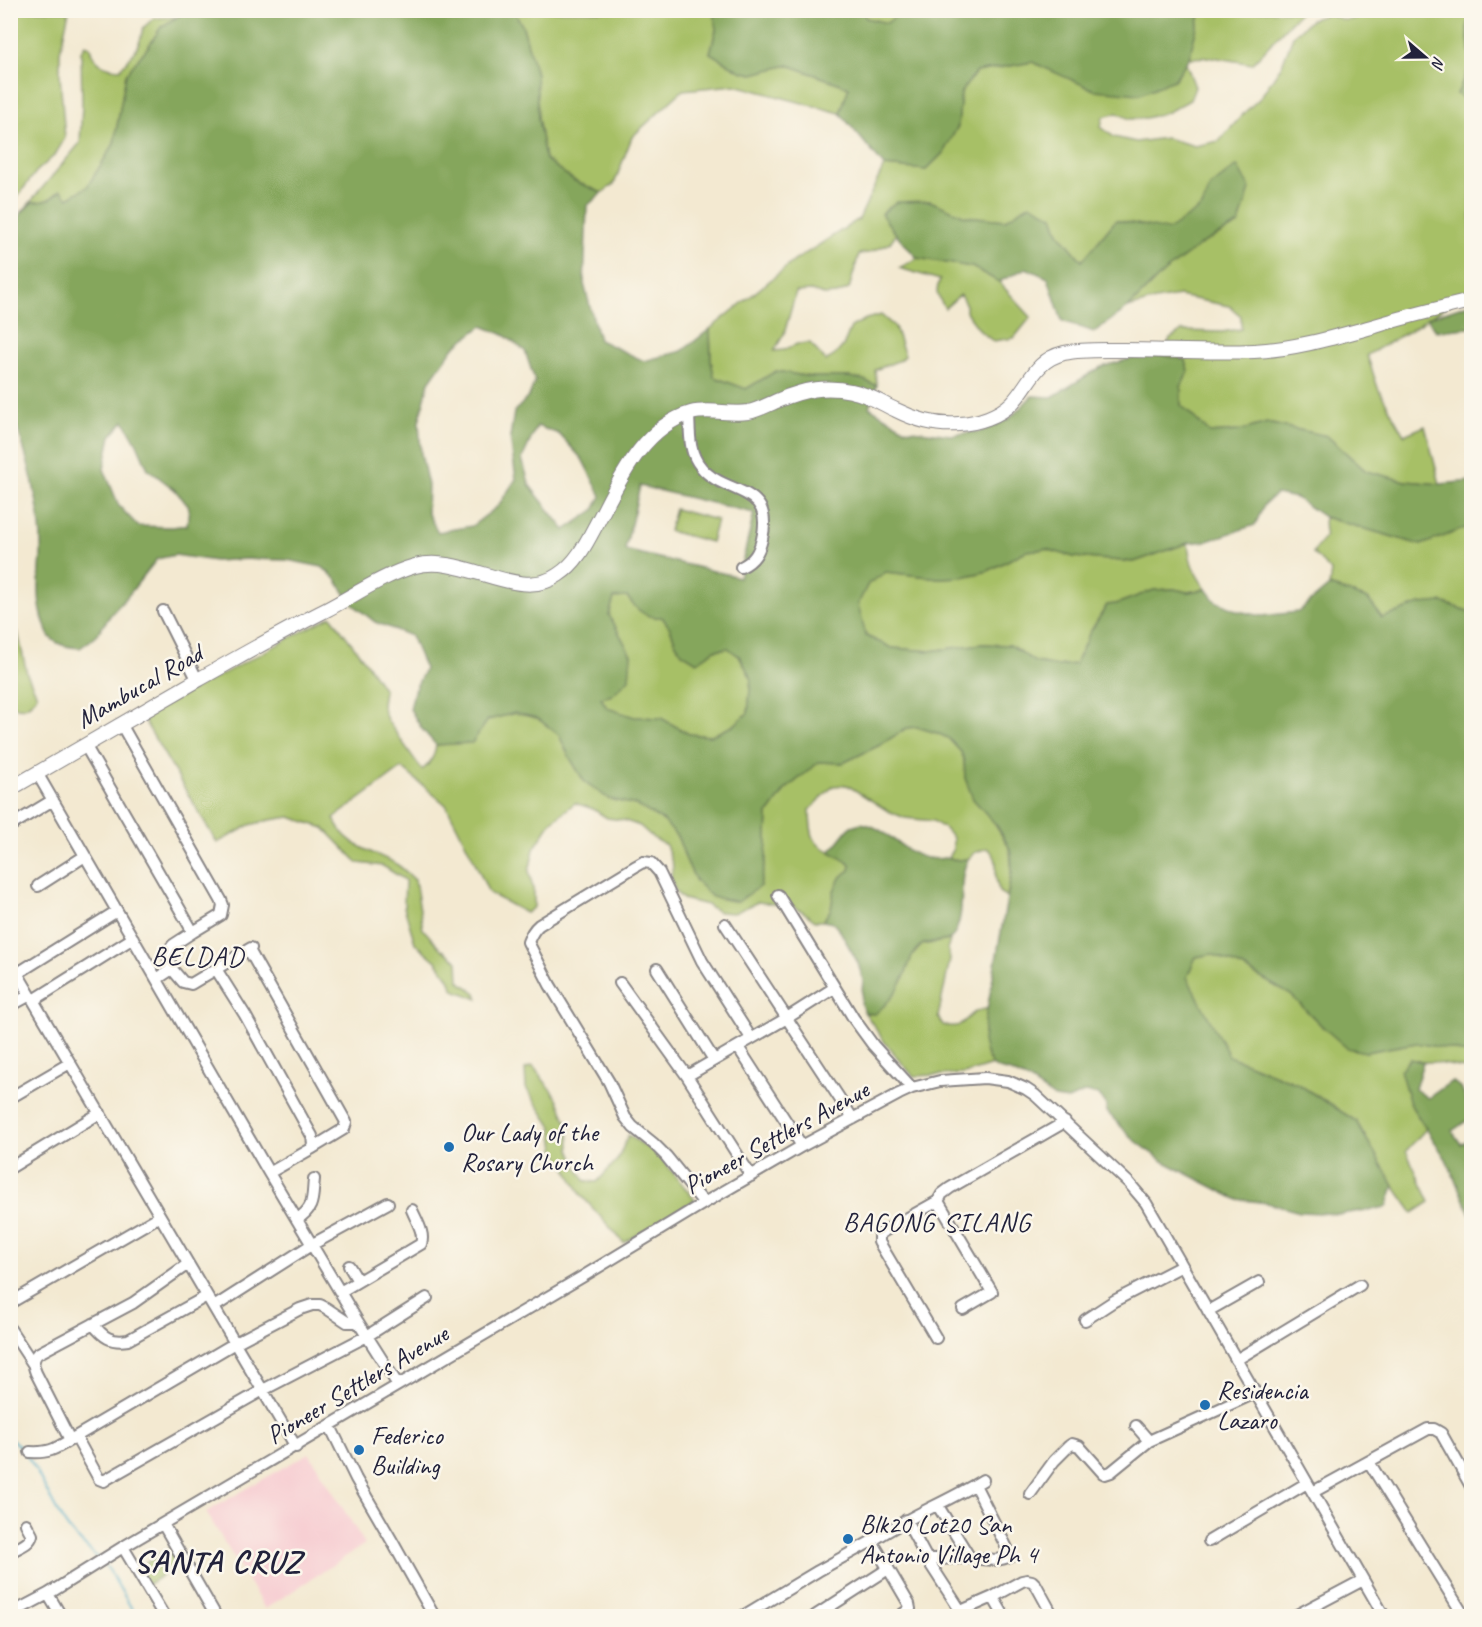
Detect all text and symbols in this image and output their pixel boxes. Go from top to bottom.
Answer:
north arrow [1395,27,1455,87]
text: N [1426,54,1449,73]
street label: Mambucal Road [70,635,211,736]
district label: BELDAD [151,939,246,973]
street label: Pioneer Settlers Avenue [678,1072,876,1202]
place label: Our Lady of the Rosary Church [461,1116,600,1179]
marker: Our Lady of the Rosary Church [442,1140,456,1154]
district label: BAGONG SILANG [843,1205,1032,1239]
street label: Pioneer Settlers Avenue [260,1316,455,1452]
place label: Residencia Lazaro [1217,1374,1309,1437]
marker: Residencia Lazaro [1198,1398,1212,1412]
place label: Federico Building [371,1419,444,1482]
marker: Federico Building [352,1443,366,1457]
place label: Blk20 Lot20 San Antonio Village Ph 4 [860,1508,1040,1571]
marker: Blk20 Lot20 San Antonio Village Ph 4 [841,1532,855,1546]
district label: SANTA CRUZ [134,1541,306,1582]

